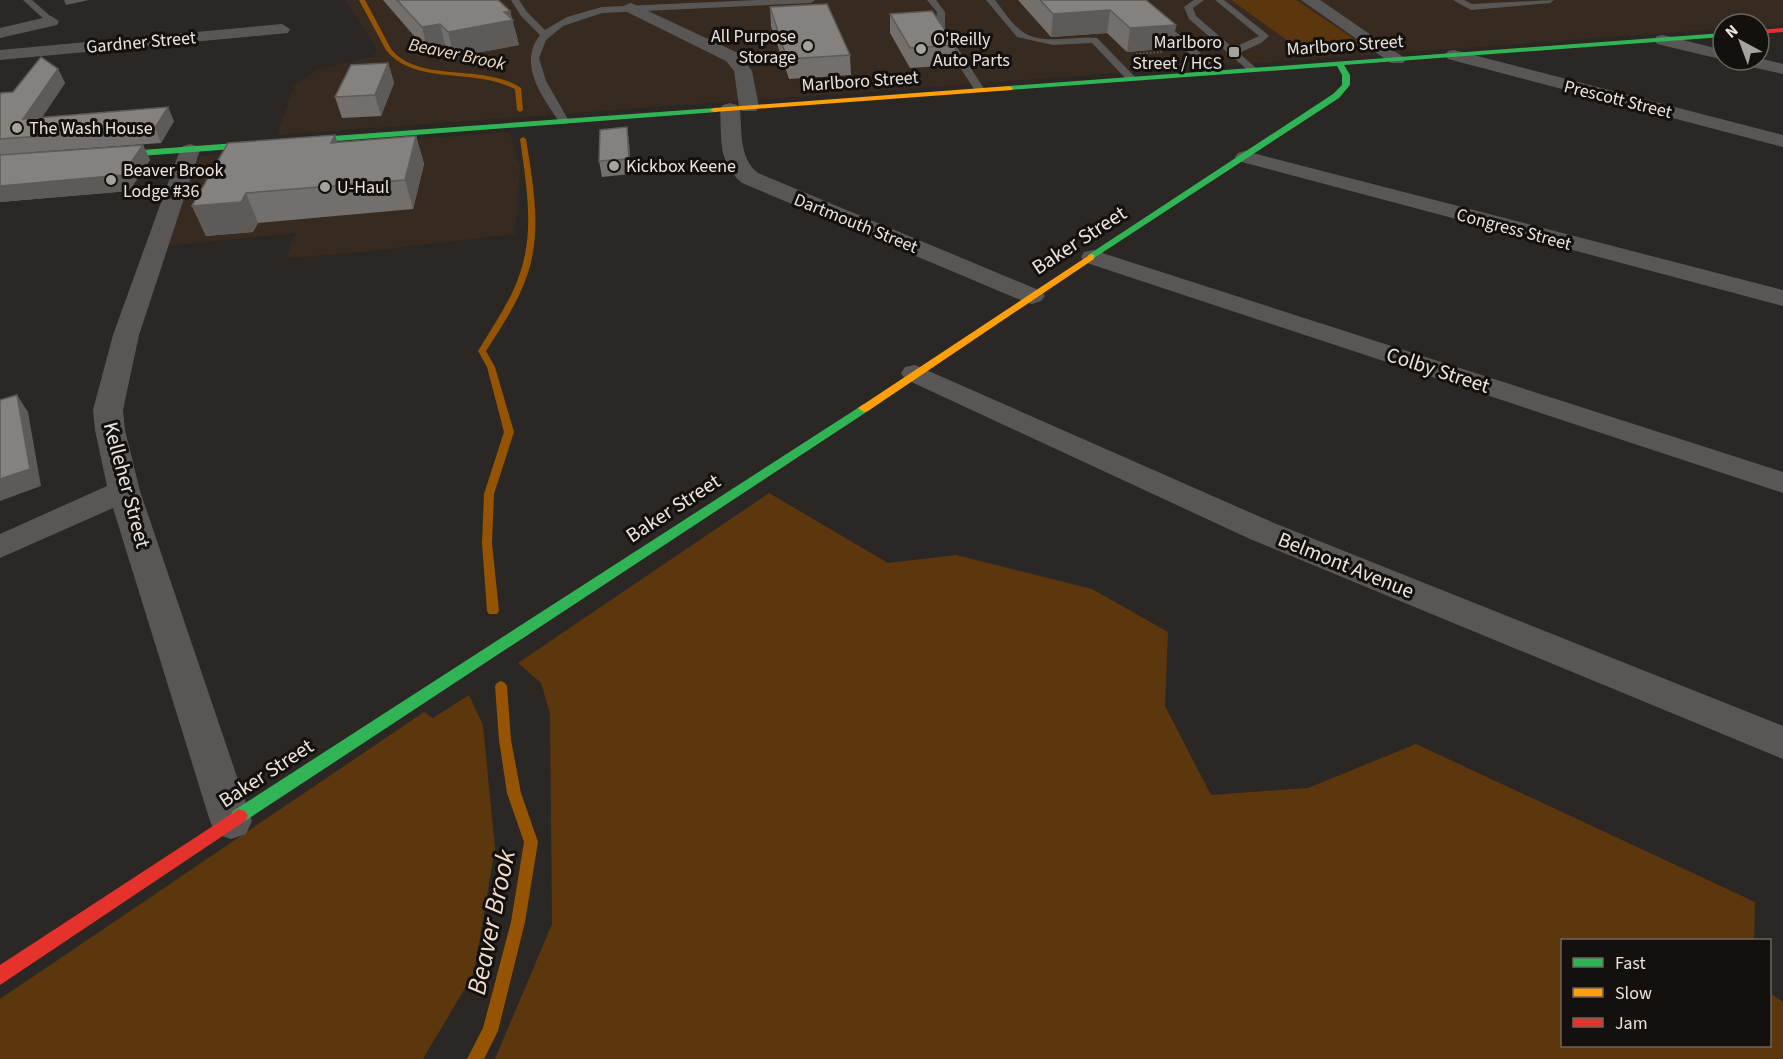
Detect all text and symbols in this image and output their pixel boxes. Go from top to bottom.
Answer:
north arrow [1711,12,1771,72]
text: N [1721,20,1743,43]
place label: All Purpose Storage [711,24,796,70]
street label: Gardner Street [85,25,197,60]
place label: O'Reilly Auto Parts [933,27,1010,73]
street label: Marlboro Street [1286,29,1404,62]
place label: Marlboro Street / HCS [1132,30,1222,76]
water label: Beaver Brook [406,32,508,77]
marker: All Purpose Storage [801,39,815,53]
marker: O'Reilly Auto Parts [914,42,928,56]
marker: Marlboro Street / HCS [1227,45,1241,59]
street label: Marlboro Street [801,65,919,98]
street label: Prescott Street [1561,74,1675,125]
place label: The Wash House [29,116,153,141]
marker: The Wash House [10,121,24,135]
place label: Kickbox Keene [626,154,736,179]
place label: Beaver Brook Lodge #36 [123,158,224,204]
marker: Kickbox Keene [607,159,621,173]
marker: Beaver Brook Lodge #36 [104,173,118,187]
place label: U-Haul [337,175,389,200]
marker: U-Haul [318,180,332,194]
street label: Dartmouth Street [790,187,921,260]
street label: Baker Street [1026,198,1132,282]
street label: Congress Street [1454,202,1574,257]
street label: Colby Street [1383,339,1493,401]
street label: Kelleher Street [96,419,158,551]
street label: Baker Street [620,466,726,550]
street label: Belmont Avenue [1273,524,1419,606]
street label: Baker Street [213,731,319,815]
water label: Beaver Brook [457,845,526,998]
legend [1561,939,1771,1047]
text: Fast [1615,951,1646,976]
text: Slow [1615,981,1652,1006]
text: Jam [1615,1011,1648,1036]

